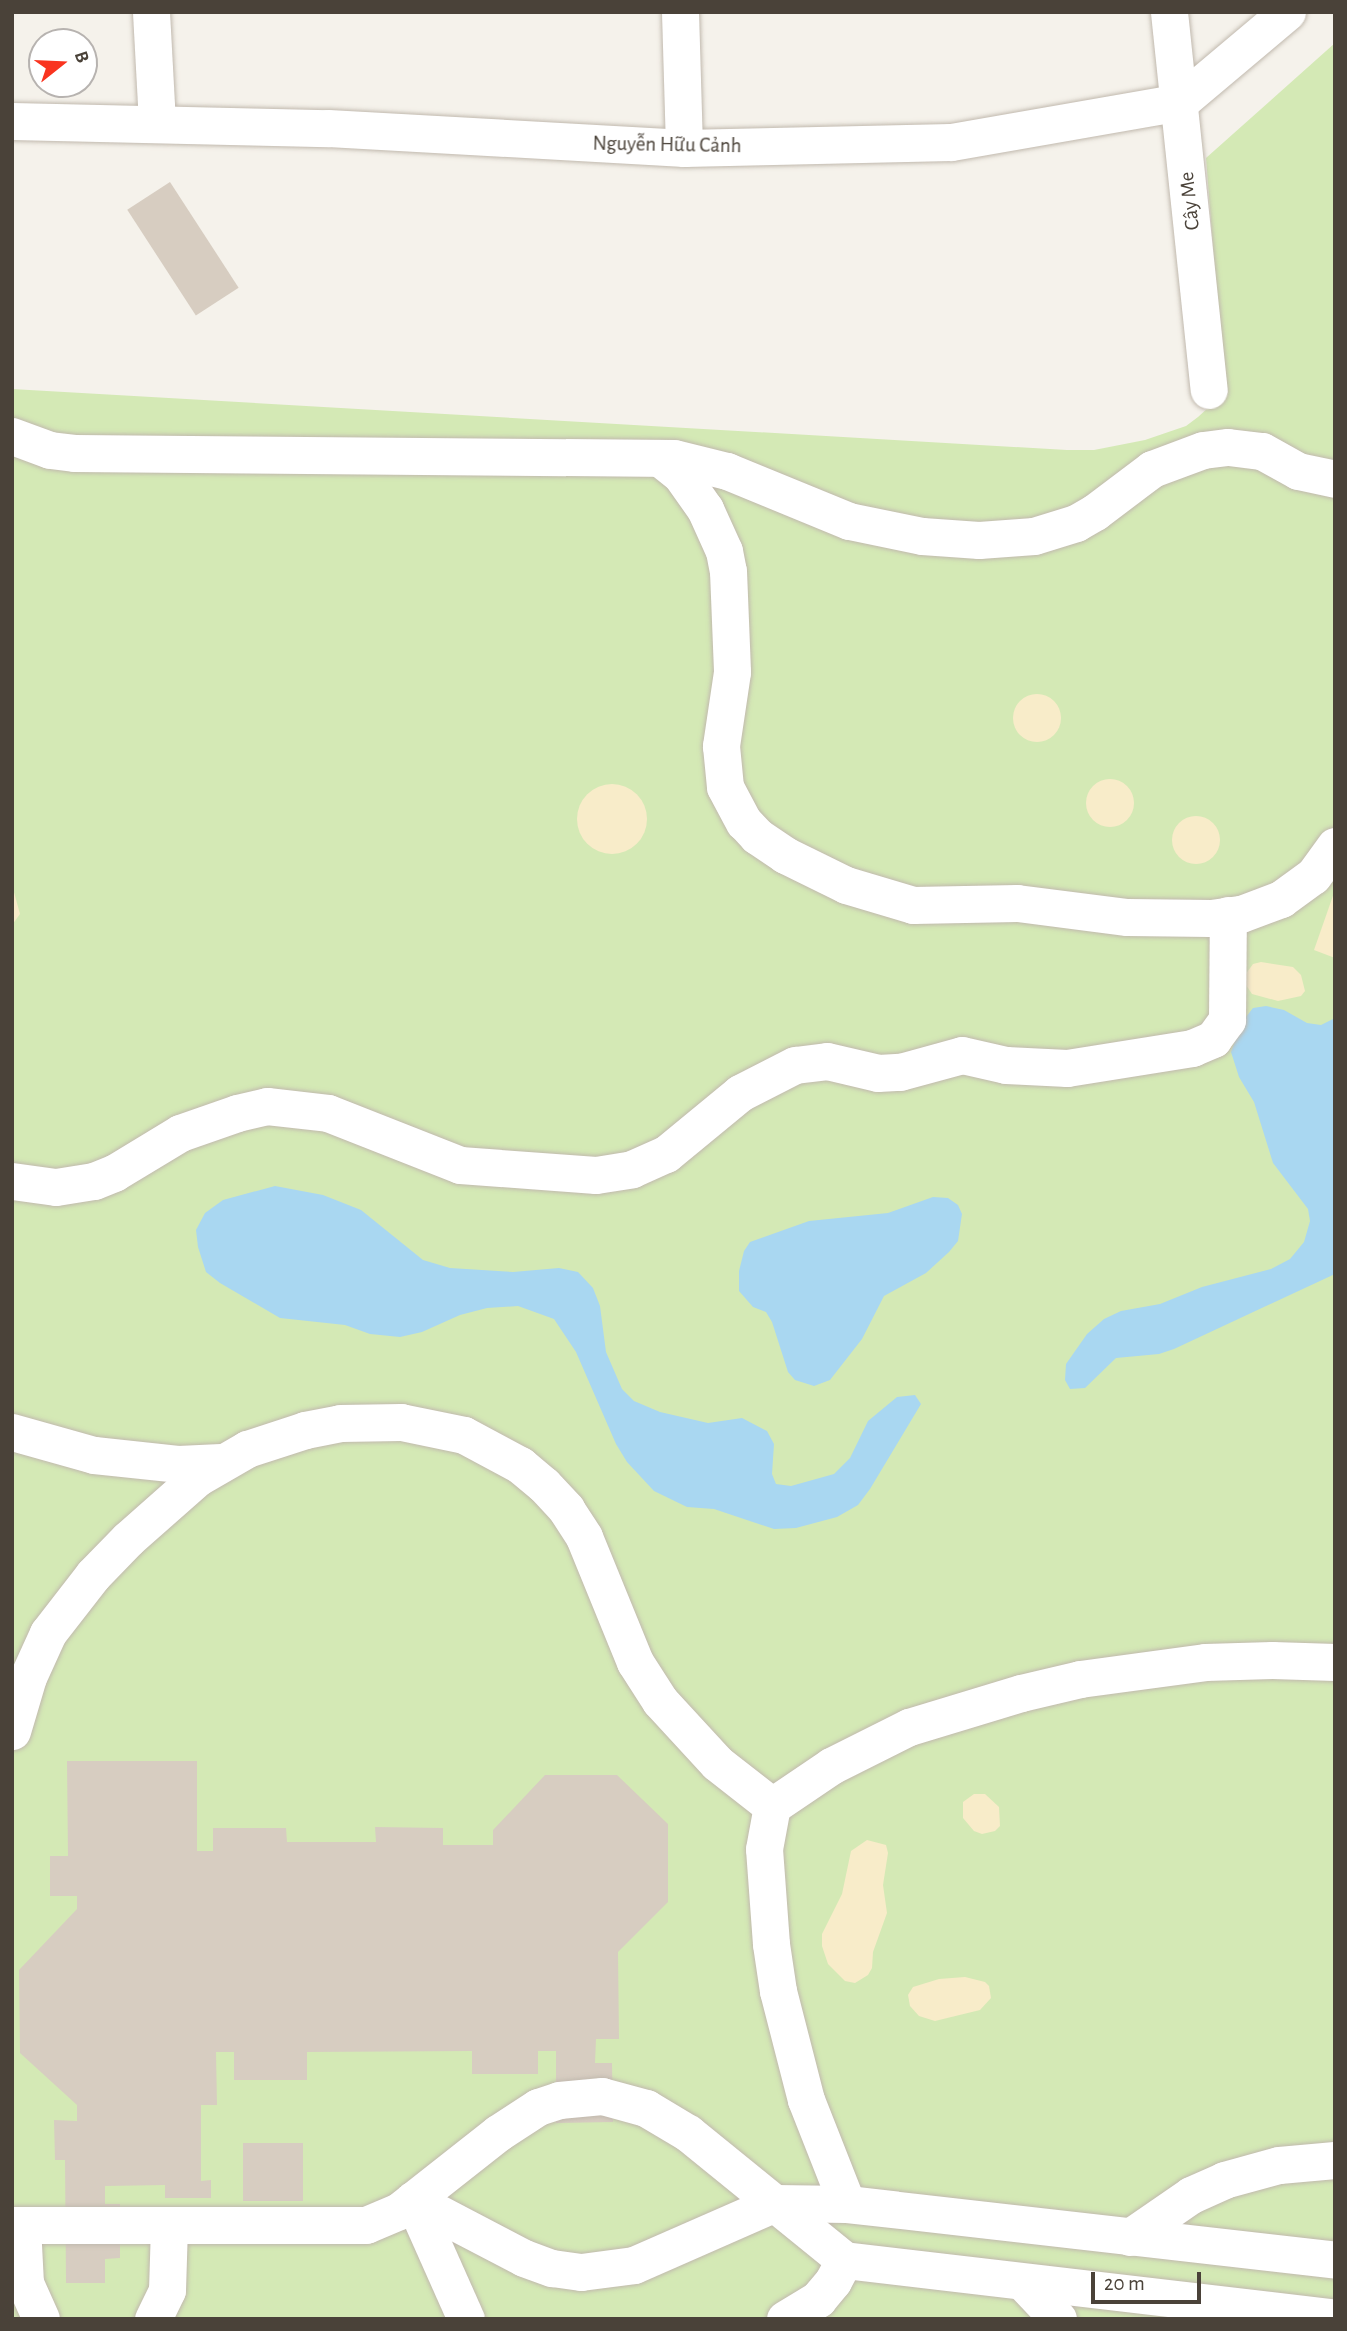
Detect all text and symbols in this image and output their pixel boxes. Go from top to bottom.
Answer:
north arrow [28,28,98,98]
text: B [71,49,92,65]
street label: Nguyễn Hữu Cảnh [592,131,742,159]
street label: Cây Me [1174,171,1206,231]
scale bar [1095,2258,1205,2302]
text: 20 m [1104,2273,1145,2294]

